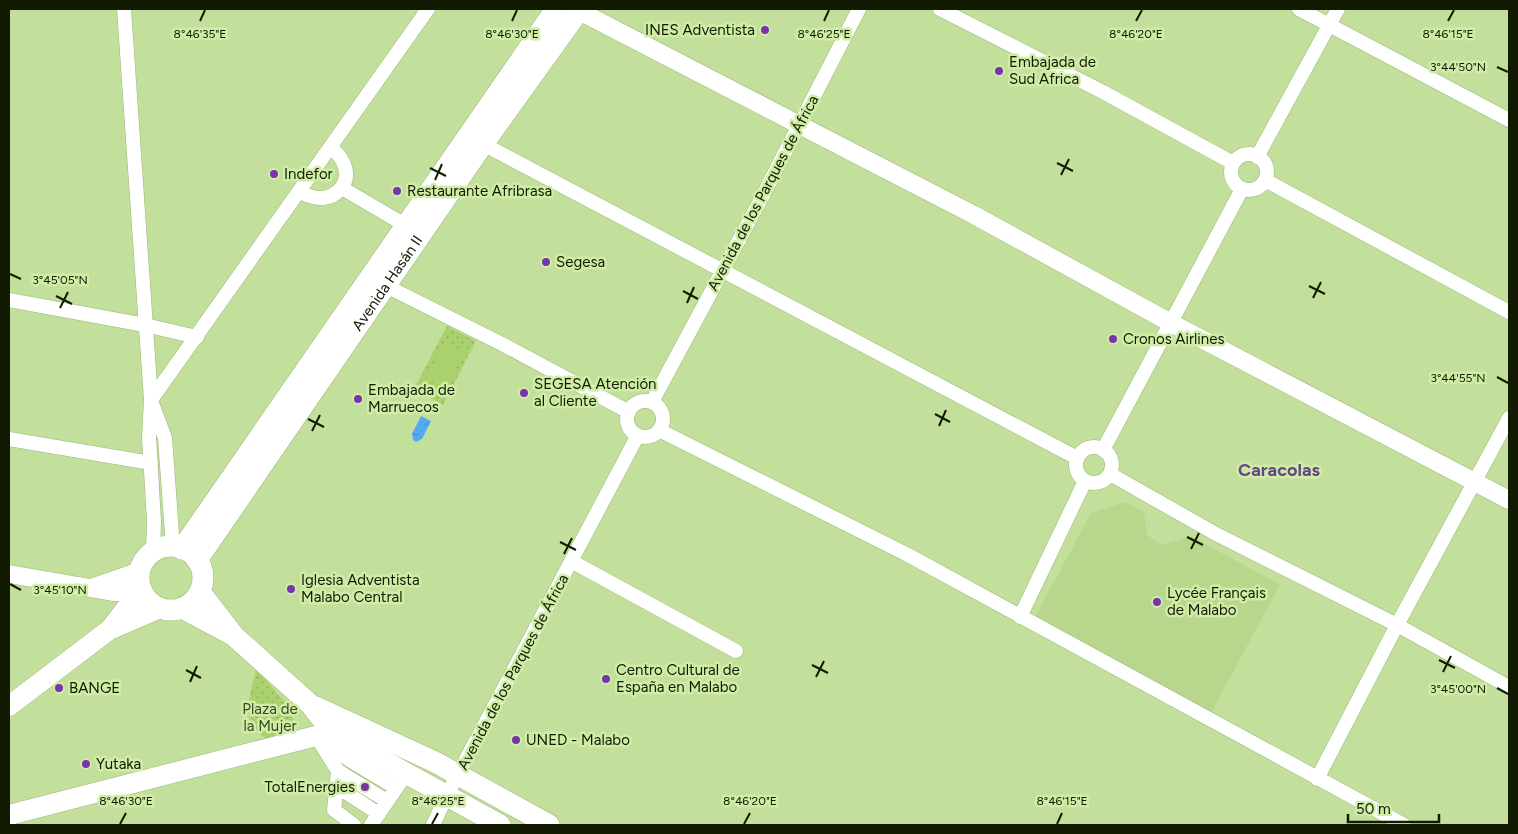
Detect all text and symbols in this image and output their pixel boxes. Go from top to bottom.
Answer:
place label: INES Adventista [645,21,755,39]
marker: INES Adventista [759,24,771,36]
text: 8°46'35"E [174,27,226,41]
text: 8°46'30"E [485,27,539,41]
text: 8°46'25"E [798,27,851,41]
text: 8°46'20"E [1109,27,1163,41]
text: 8°46'15"E [1422,27,1474,41]
place label: Embajada de Sud Africa [1009,53,1096,88]
text: 3°44'50"N [1430,60,1486,74]
marker: Embajada de Sud Africa [993,65,1005,77]
street label: Avenida de los Parques de África [704,92,822,294]
place label: Indefor [284,165,333,183]
marker: Indefor [268,168,280,180]
place label: Restaurante Afribrasa [407,182,552,200]
marker: Restaurante Afribrasa [391,185,403,197]
street label: Avenida Hasán II [348,232,426,334]
place label: Segesa [556,253,605,271]
marker: Segesa [540,256,552,268]
text: 3°45'05"N [32,273,88,287]
place label: Cronos Airlines [1123,330,1224,348]
marker: Cronos Airlines [1107,333,1119,345]
text: 3°44'55"N [1430,371,1486,385]
place label: SEGESA Atención al Cliente [534,375,656,410]
place label: Embajada de Marruecos [368,381,455,416]
marker: SEGESA Atención al Cliente [518,387,530,399]
marker: Embajada de Marruecos [352,393,364,405]
district label: Caracolas [1238,459,1320,481]
place label: Iglesia Adventista Malabo Central [301,571,420,606]
street label: Avenida de los Parques de África [454,571,572,773]
text: 3°45'10"N [33,583,87,597]
marker: Iglesia Adventista Malabo Central [285,583,297,595]
place label: Lycée Français de Malabo [1167,584,1266,619]
marker: Lycée Français de Malabo [1151,596,1163,608]
place label: Centro Cultural de España en Malabo [616,661,740,696]
marker: Centro Cultural de España en Malabo [600,673,612,685]
place label: BANGE [69,679,120,697]
marker: BANGE [53,682,65,694]
text: 3°45'00"N [1430,682,1486,696]
park label: Plaza de la Mujer [242,700,298,735]
place label: UNED - Malabo [526,731,630,749]
marker: UNED - Malabo [510,734,522,746]
place label: Yutaka [96,755,141,773]
marker: Yutaka [80,758,92,770]
place label: TotalEnergies [264,778,355,796]
marker: TotalEnergies [359,781,371,793]
scale bar [1348,792,1439,824]
text: 8°46'30"E [99,794,153,808]
text: 8°46'25"E [412,794,465,808]
text: 8°46'20"E [723,794,777,808]
text: 8°46'15"E [1036,794,1088,808]
text: 50 m [1356,800,1391,818]

